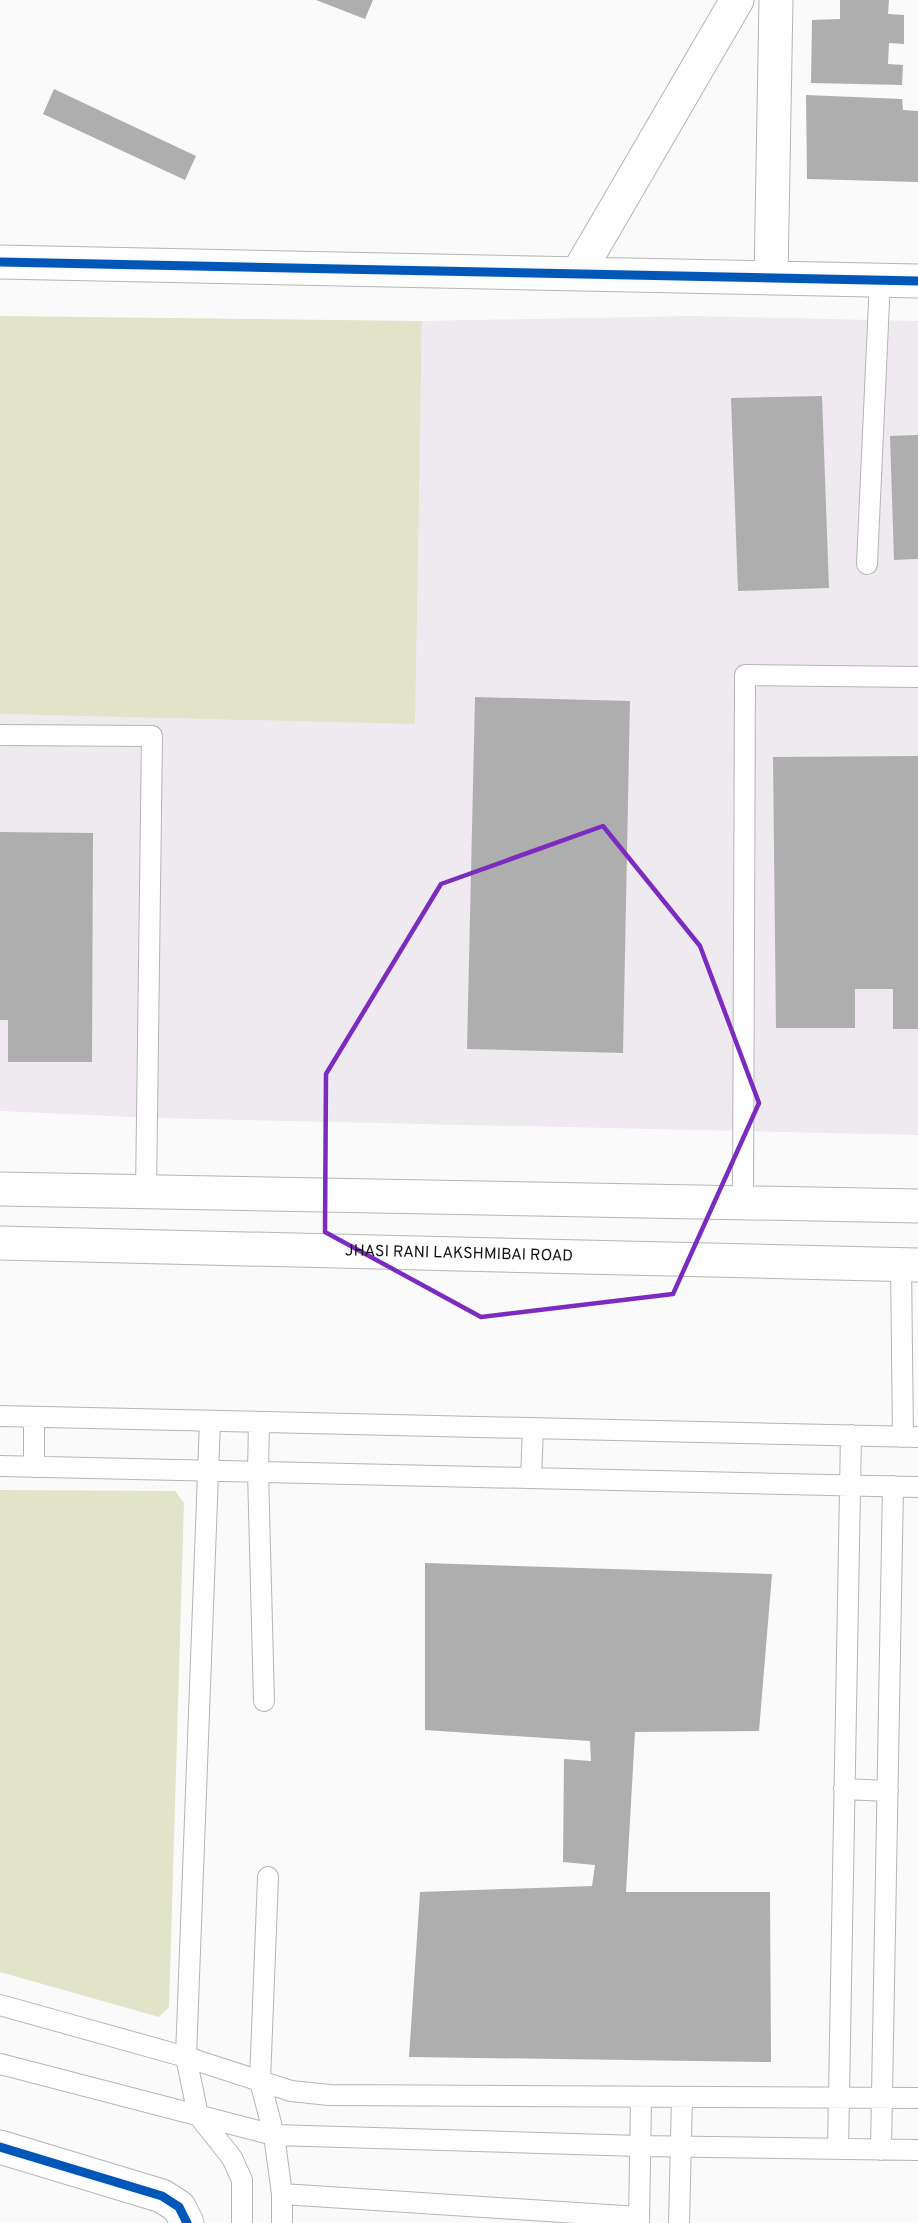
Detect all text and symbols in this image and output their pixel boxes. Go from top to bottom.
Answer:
street label: JHASI RANI LAKSHMIBAI ROAD [345,1241,573,1267]

